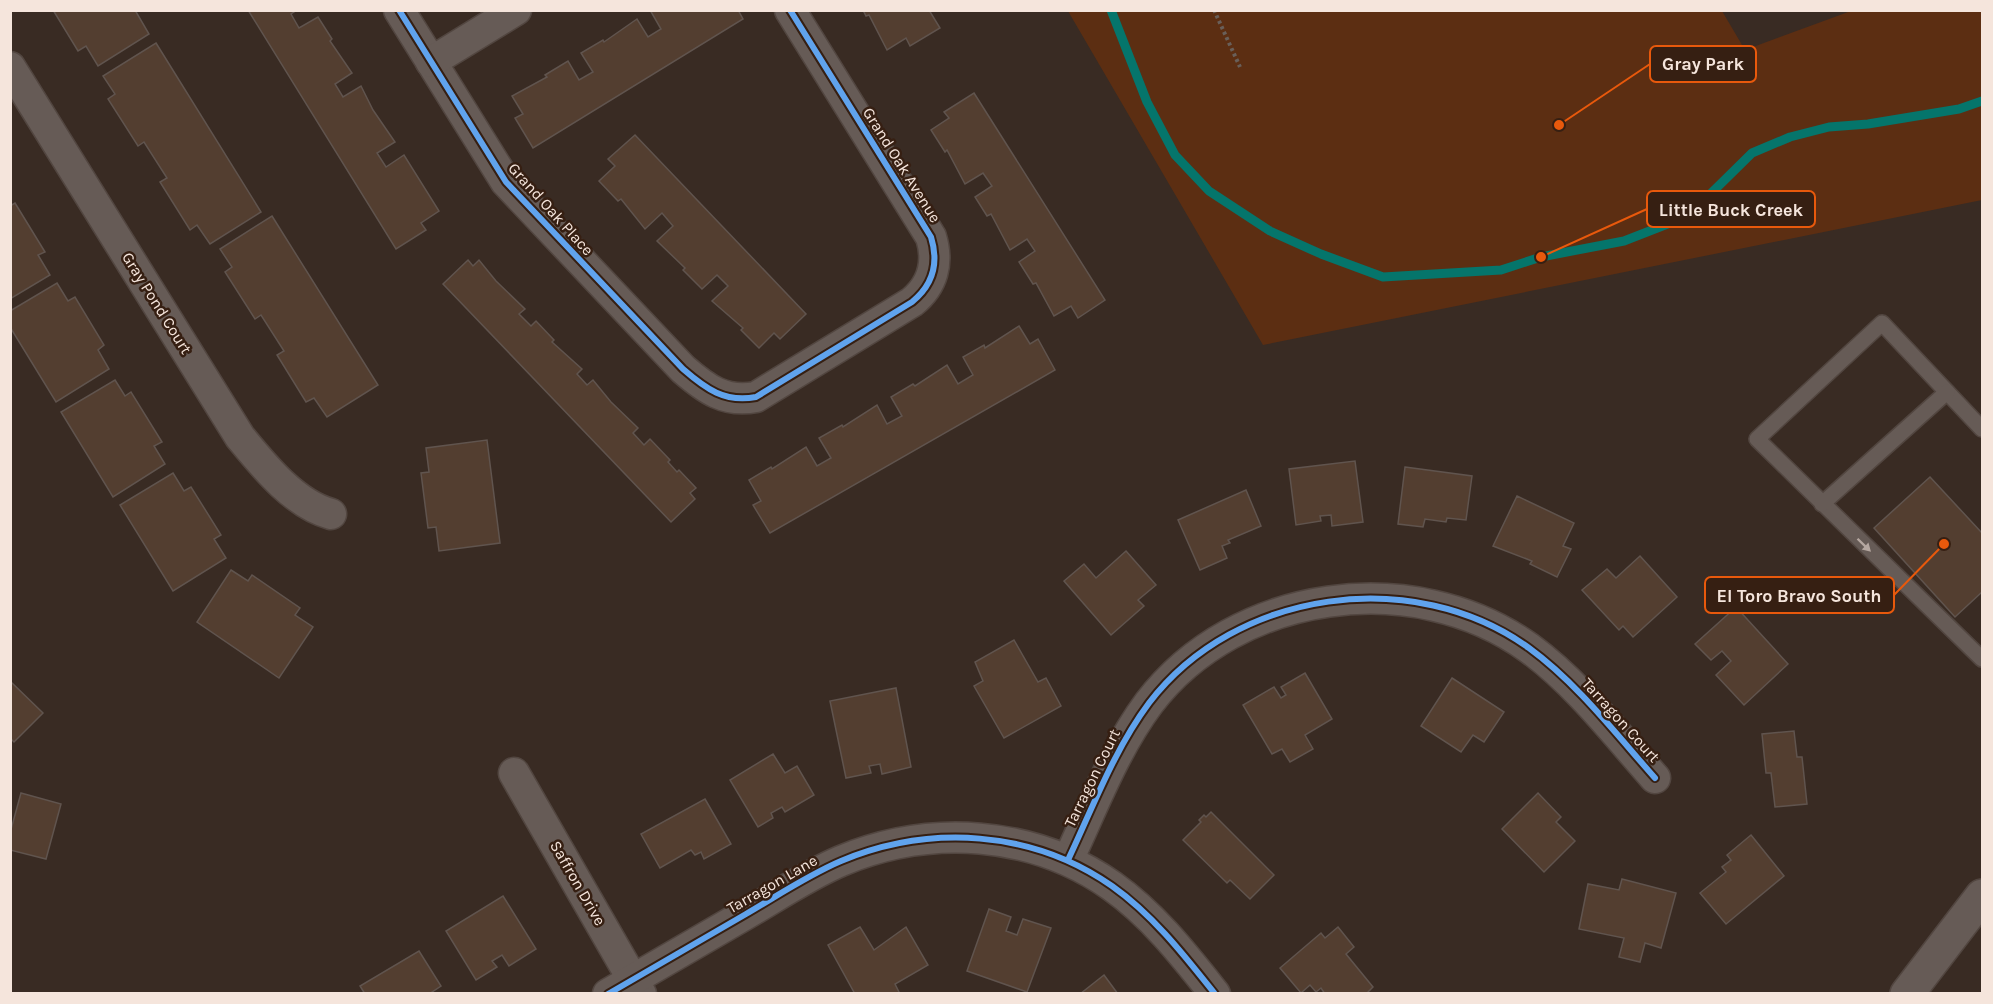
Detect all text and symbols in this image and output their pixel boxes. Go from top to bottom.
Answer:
callout: Gray Park [1650,46,1756,82]
text: Gray Park [1662,53,1744,75]
street label: Grand Oak Avenue [859,104,945,226]
street label: Grand Oak Place [504,159,598,259]
callout: Little Buck Creek [1647,191,1815,227]
text: Little Buck Creek [1659,199,1804,221]
street label: Gray Pond Court [118,248,196,358]
one-way arrow [1857,538,1872,552]
callout: El Toro Bravo South [1705,577,1894,613]
text: El Toro Bravo South [1716,585,1882,607]
street label: Tarragon Court [1578,674,1664,766]
street label: Tarragon Court [1060,726,1124,830]
street label: Saffron Drive [546,837,610,929]
street label: Tarragon Lane [723,850,821,918]

